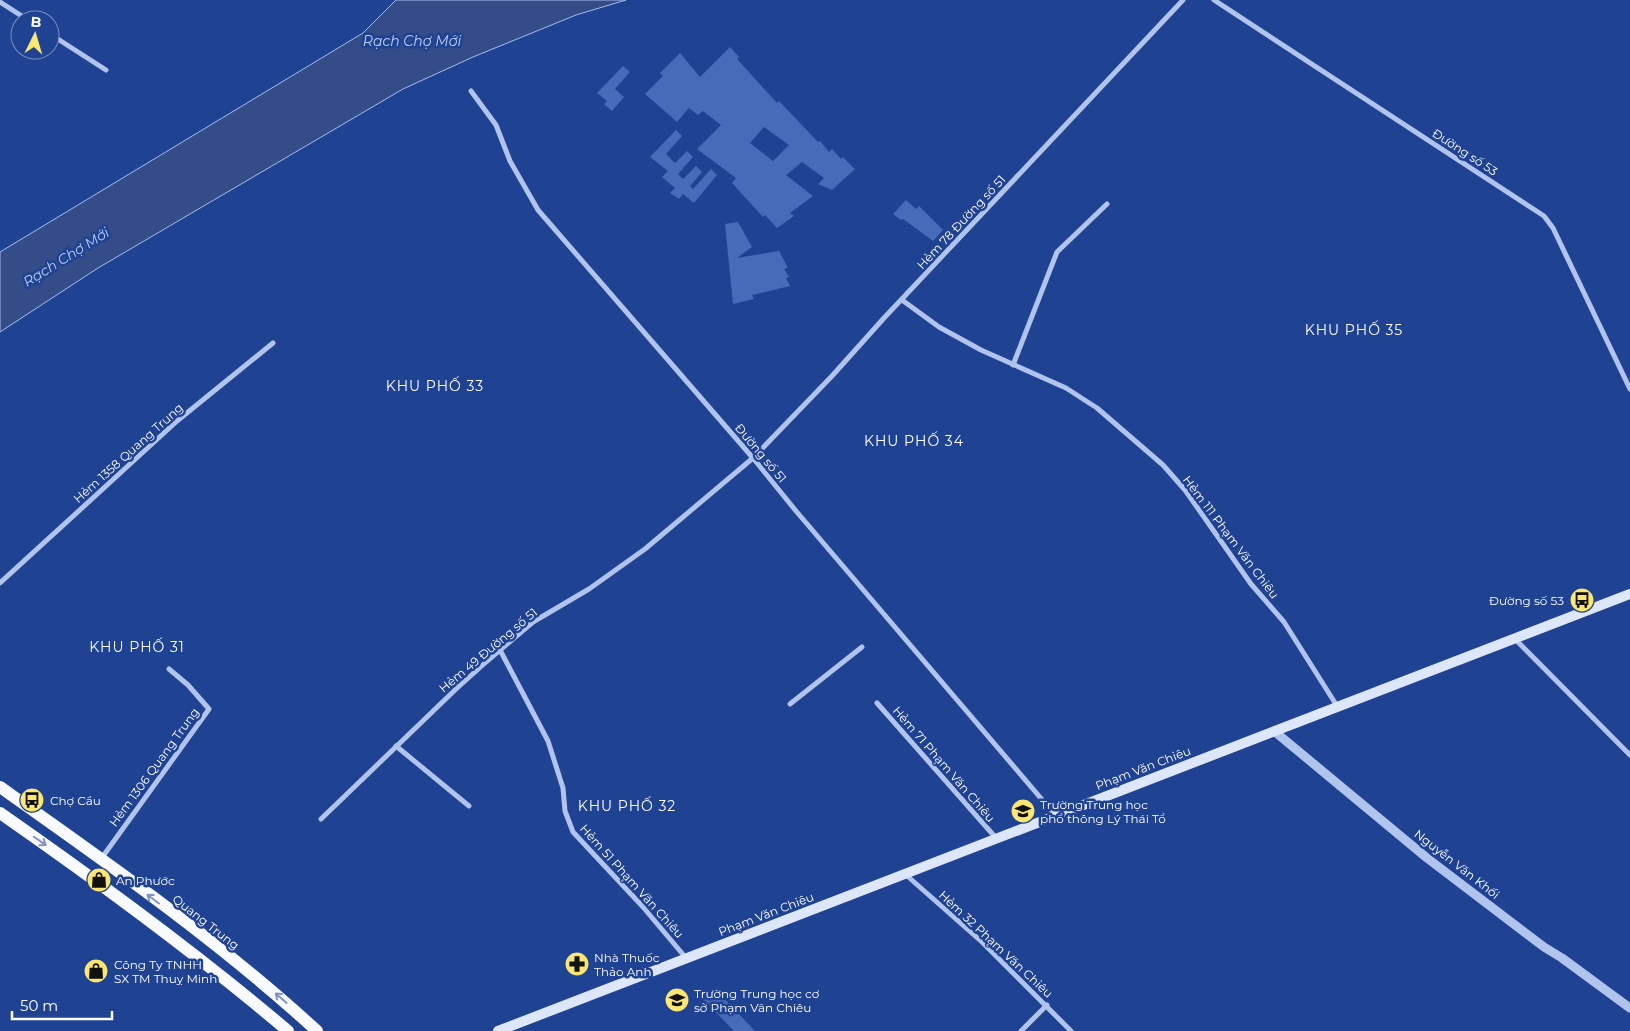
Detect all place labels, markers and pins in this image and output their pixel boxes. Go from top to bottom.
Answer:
bus stop icon: Đường số 53 [1569,587,1595,613]
place label: Đường số 53 [1489,593,1564,608]
bus stop icon: Chợ Cầu [19,787,45,813]
place label: Chợ Cầu [50,793,101,808]
place label: Trường Trung học phổ thông Lý Thái Tổ [1040,797,1166,826]
school or university icon: Trường Trung học phổ thông Lý Thái Tổ [1010,798,1036,824]
shop icon: An Phước [86,867,112,893]
place label: An Phước [116,873,175,888]
place label: Nhà Thuốc Thảo Anh [594,950,660,979]
pharmacy icon: Nhà Thuốc Thảo Anh [564,951,590,977]
place label: Công Ty TNHH SX TM Thuỵ Minh [114,957,217,986]
shop icon: Công Ty TNHH SX TM Thuỵ Minh [83,958,109,984]
place label: Trường Trung học cơ sở Phạm Văn Chiêu [694,986,819,1015]
school or university icon: Trường Trung học cơ sở Phạm Văn Chiêu [664,987,690,1013]

